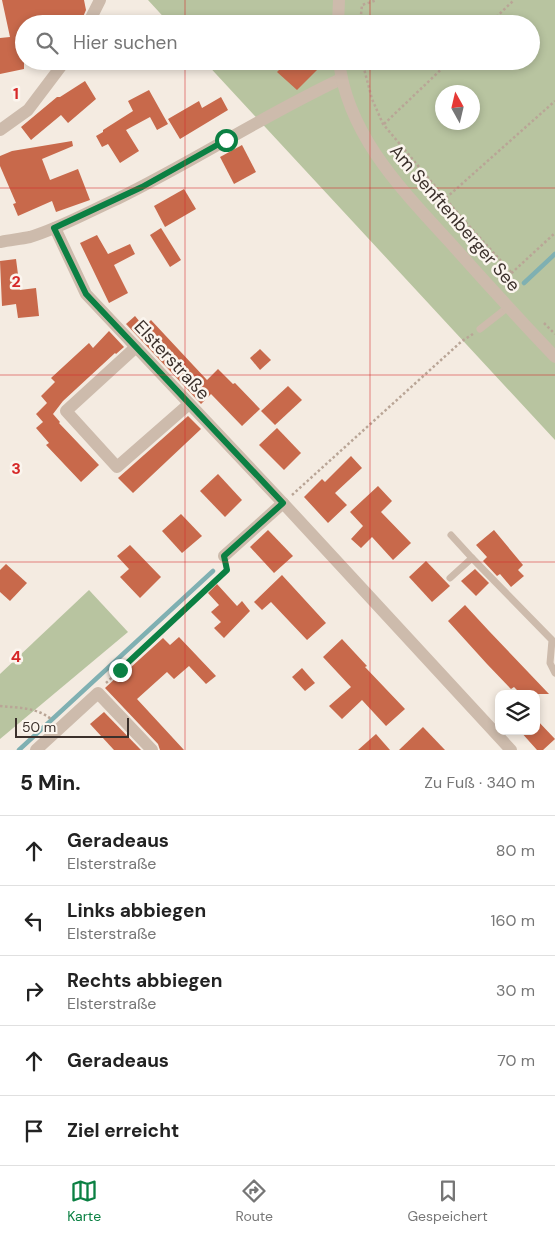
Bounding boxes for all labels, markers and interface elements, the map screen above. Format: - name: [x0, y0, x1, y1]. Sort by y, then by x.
- search box: [15, 15, 540, 70]
- icon: search: [33, 29, 61, 57]
- text: Hier suchen: [73, 30, 177, 55]
- text: 1: [13, 83, 19, 104]
- north arrow: [435, 85, 480, 130]
- route start: [215, 129, 238, 152]
- street label: Am Senftenberger See: [384, 139, 526, 297]
- text: 2: [11, 271, 21, 292]
- street label: Elsterstraße: [129, 315, 215, 405]
- text: 3: [11, 458, 21, 479]
- text: 4: [11, 646, 21, 667]
- route end: [109, 659, 132, 682]
- map controls: [495, 690, 540, 735]
- button: layers: [495, 690, 540, 735]
- scale bar: [15, 715, 129, 738]
- text: 50 m: [22, 718, 56, 736]
- text: 5 Min.: [20, 769, 81, 797]
- text: Zu Fuß · 340 m: [424, 772, 535, 793]
- text: Geradeaus: [67, 828, 169, 853]
- icon: ahead: [20, 837, 48, 865]
- text: 80 m: [496, 840, 535, 861]
- text: Elsterstraße: [67, 853, 156, 874]
- text: Links abbiegen: [67, 898, 206, 923]
- icon: left: [20, 907, 48, 935]
- text: 160 m: [491, 910, 535, 931]
- text: Elsterstraße: [67, 923, 156, 944]
- text: Rechts abbiegen: [67, 968, 222, 993]
- icon: right: [20, 977, 48, 1005]
- text: 30 m: [496, 980, 535, 1001]
- text: Elsterstraße: [67, 993, 156, 1014]
- icon: ahead: [20, 1047, 48, 1075]
- text: Geradeaus: [67, 1048, 169, 1073]
- text: 70 m: [497, 1050, 535, 1071]
- icon: arrive: [20, 1117, 48, 1145]
- text: Ziel erreicht: [67, 1118, 179, 1143]
- tab: Karte: [67, 1177, 101, 1225]
- tab: Route: [236, 1177, 273, 1225]
- tab: Gespeichert: [407, 1177, 488, 1225]

